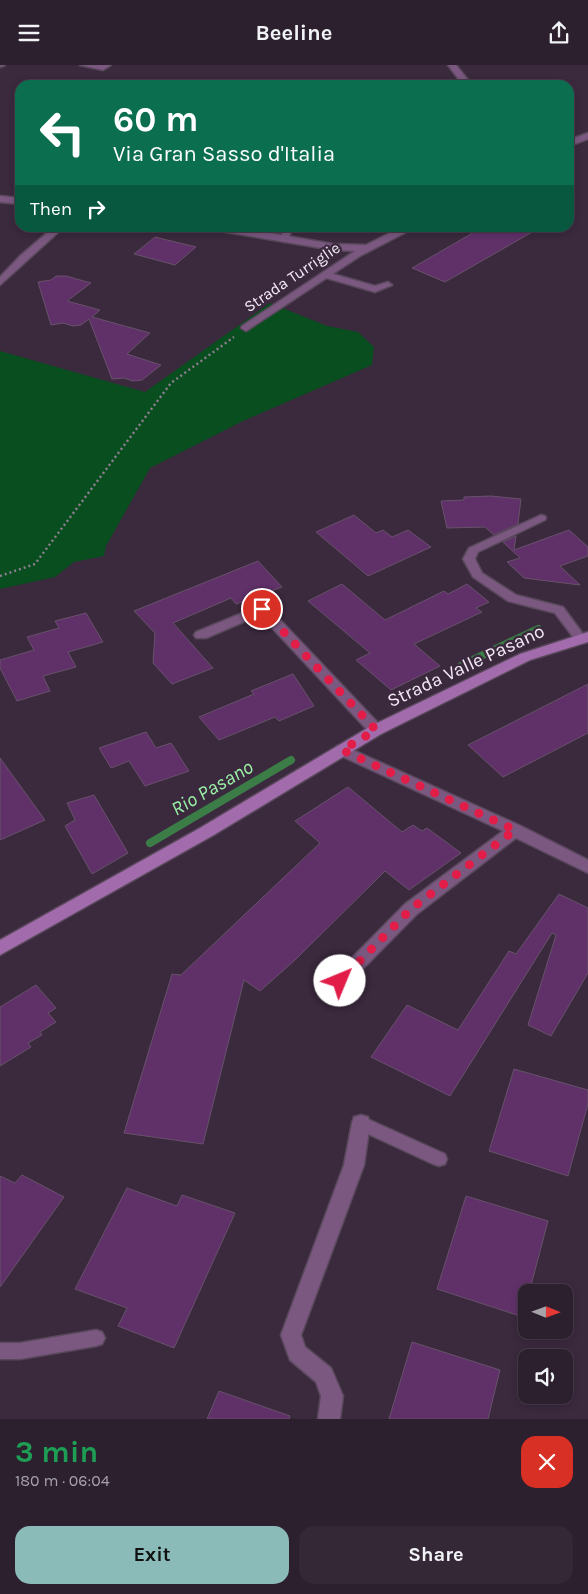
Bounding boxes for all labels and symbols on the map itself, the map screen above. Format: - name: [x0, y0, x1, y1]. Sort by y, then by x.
- street label: Strada Turriglie: [240, 238, 344, 316]
- pin: [241, 588, 283, 630]
- street label: Strada Valle Pasano: [384, 620, 548, 712]
- water label: Rio Pasano: [167, 755, 257, 821]
- position arrow: [313, 954, 365, 1006]
- north arrow: [518, 1284, 572, 1339]

